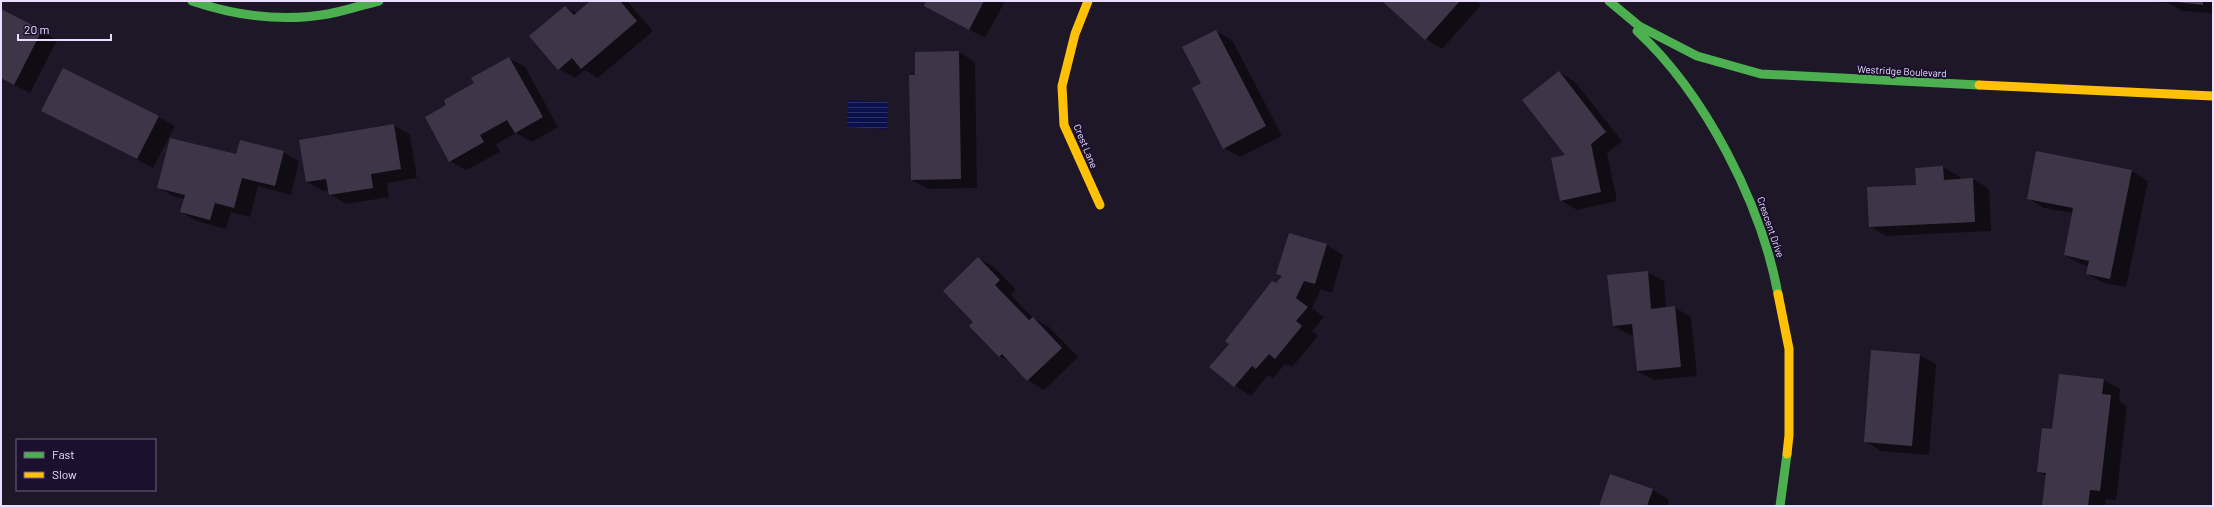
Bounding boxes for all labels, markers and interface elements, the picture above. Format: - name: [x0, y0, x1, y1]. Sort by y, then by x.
- scale bar: [18, 16, 111, 42]
- text: 20 m: [24, 22, 50, 36]
- street label: Westridge Boulevard: [1857, 63, 1947, 79]
- street label: Crest Lane: [1071, 122, 1101, 170]
- street label: Crescent Drive: [1755, 195, 1787, 259]
- legend: [16, 439, 156, 491]
- text: Fast: [52, 447, 75, 461]
- text: Slow: [52, 467, 77, 481]

